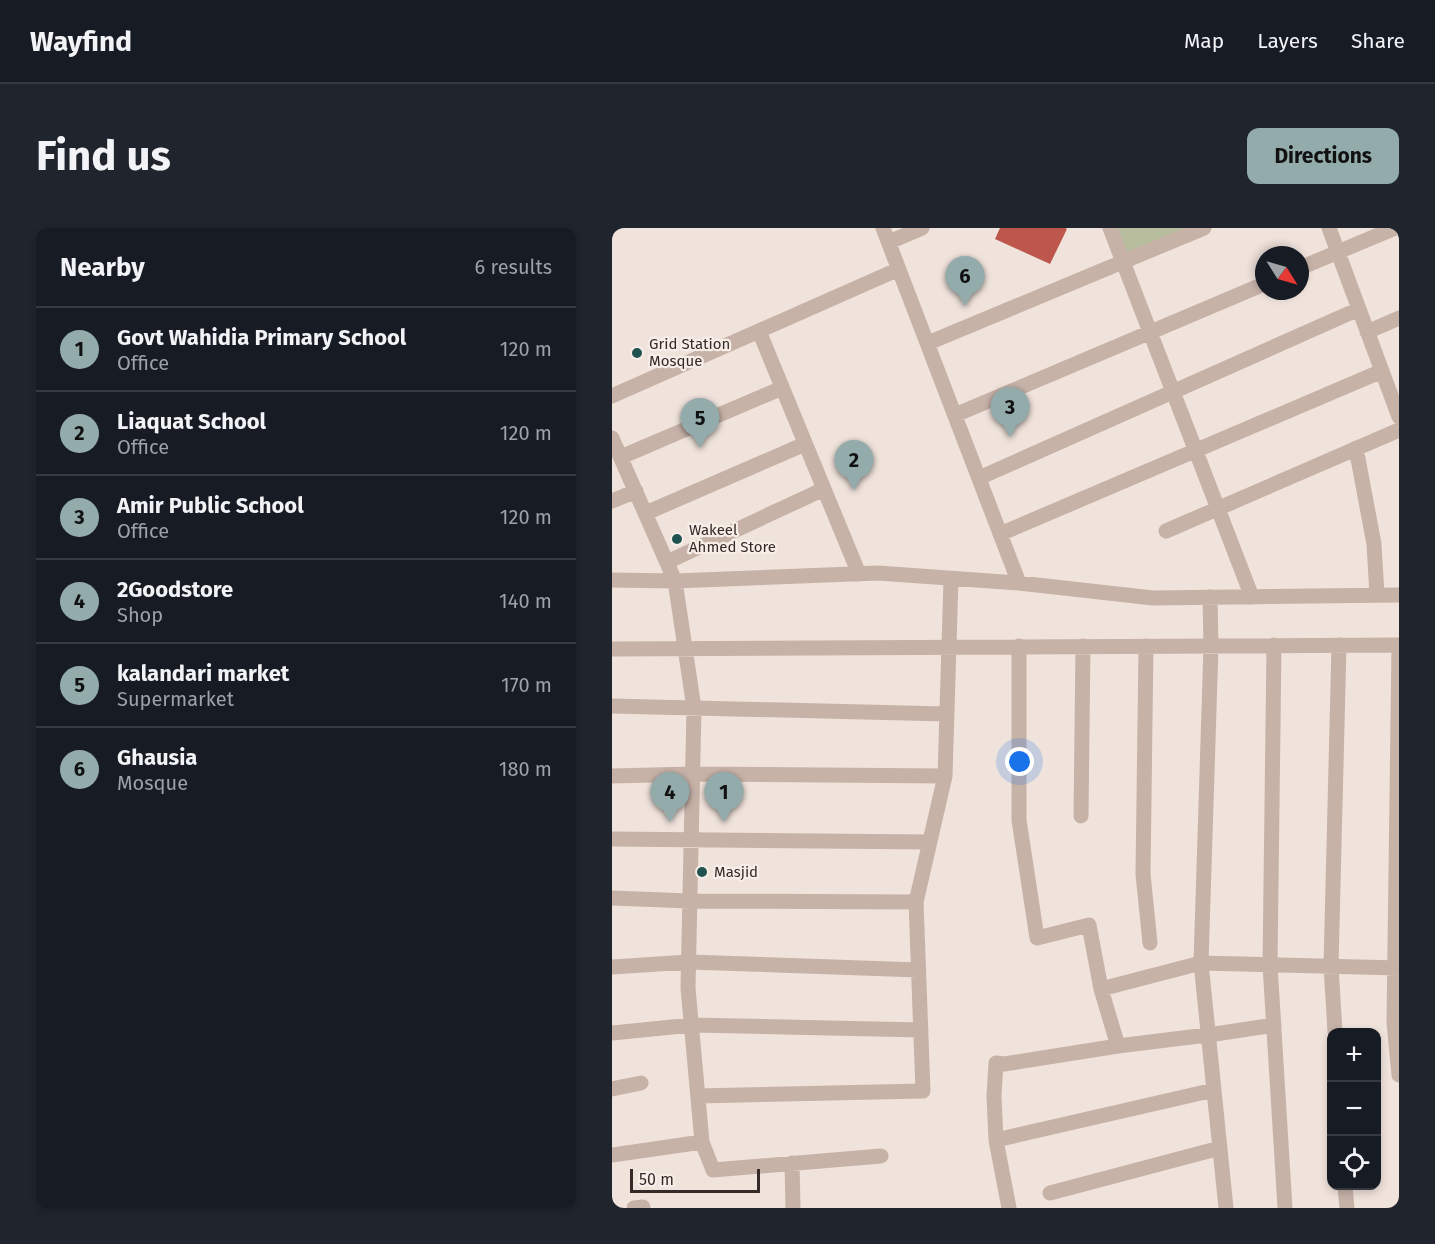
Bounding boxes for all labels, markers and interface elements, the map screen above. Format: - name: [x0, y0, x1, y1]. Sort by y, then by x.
- text: Wayfind: [30, 25, 132, 58]
- text: Map: [1184, 28, 1224, 54]
- text: Layers: [1257, 28, 1318, 54]
- text: Share: [1351, 28, 1405, 54]
- button: Directions: [1247, 128, 1399, 184]
- text: Find us: [36, 131, 171, 181]
- north arrow: [1255, 246, 1309, 300]
- text: Nearby: [60, 252, 145, 283]
- text: 6 results: [475, 255, 552, 279]
- pin: 6: [946, 256, 984, 306]
- text: Govt Wahidia Primary School: [117, 324, 406, 351]
- place label: Grid Station Mosque: [649, 335, 730, 370]
- text: 1: [75, 337, 84, 361]
- text: 120 m: [500, 337, 552, 361]
- marker: Grid Station Mosque: [630, 346, 644, 360]
- text: Office: [117, 351, 169, 375]
- pin: 3: [990, 388, 1030, 437]
- pin: 5: [680, 398, 719, 448]
- text: Liaquat School: [117, 408, 266, 435]
- text: 2: [74, 421, 85, 445]
- text: 120 m: [500, 421, 552, 445]
- text: Office: [117, 435, 169, 459]
- pin: 2: [834, 440, 874, 490]
- text: Amir Public School: [117, 492, 304, 519]
- text: 3: [74, 505, 85, 529]
- text: 120 m: [500, 505, 552, 529]
- text: Office: [117, 519, 169, 543]
- place label: Wakeel Ahmed Store: [689, 521, 776, 556]
- marker: Wakeel Ahmed Store: [670, 532, 684, 546]
- text: 2Goodstore: [117, 576, 233, 603]
- text: 4: [74, 589, 85, 613]
- text: 140 m: [499, 589, 552, 613]
- text: Shop: [117, 603, 163, 627]
- text: kalandari market: [117, 660, 289, 687]
- text: 5: [74, 673, 85, 697]
- text: 170 m: [501, 673, 552, 697]
- text: Supermarket: [117, 687, 234, 711]
- text: Ghausia: [117, 744, 197, 771]
- your location: [1005, 747, 1034, 776]
- text: 6: [74, 757, 85, 781]
- text: 180 m: [499, 757, 552, 781]
- text: Mosque: [117, 771, 188, 795]
- pin: 4: [650, 772, 690, 822]
- pin: 1: [704, 772, 744, 822]
- place label: Masjid: [714, 863, 758, 881]
- marker: Masjid: [695, 865, 709, 879]
- map controls: [1327, 1028, 1381, 1190]
- button: +: [1327, 1028, 1381, 1082]
- button: −: [1327, 1082, 1381, 1136]
- button: locate: [1327, 1136, 1381, 1190]
- scale bar: [630, 1166, 760, 1194]
- text: 50 m: [639, 1170, 674, 1189]

